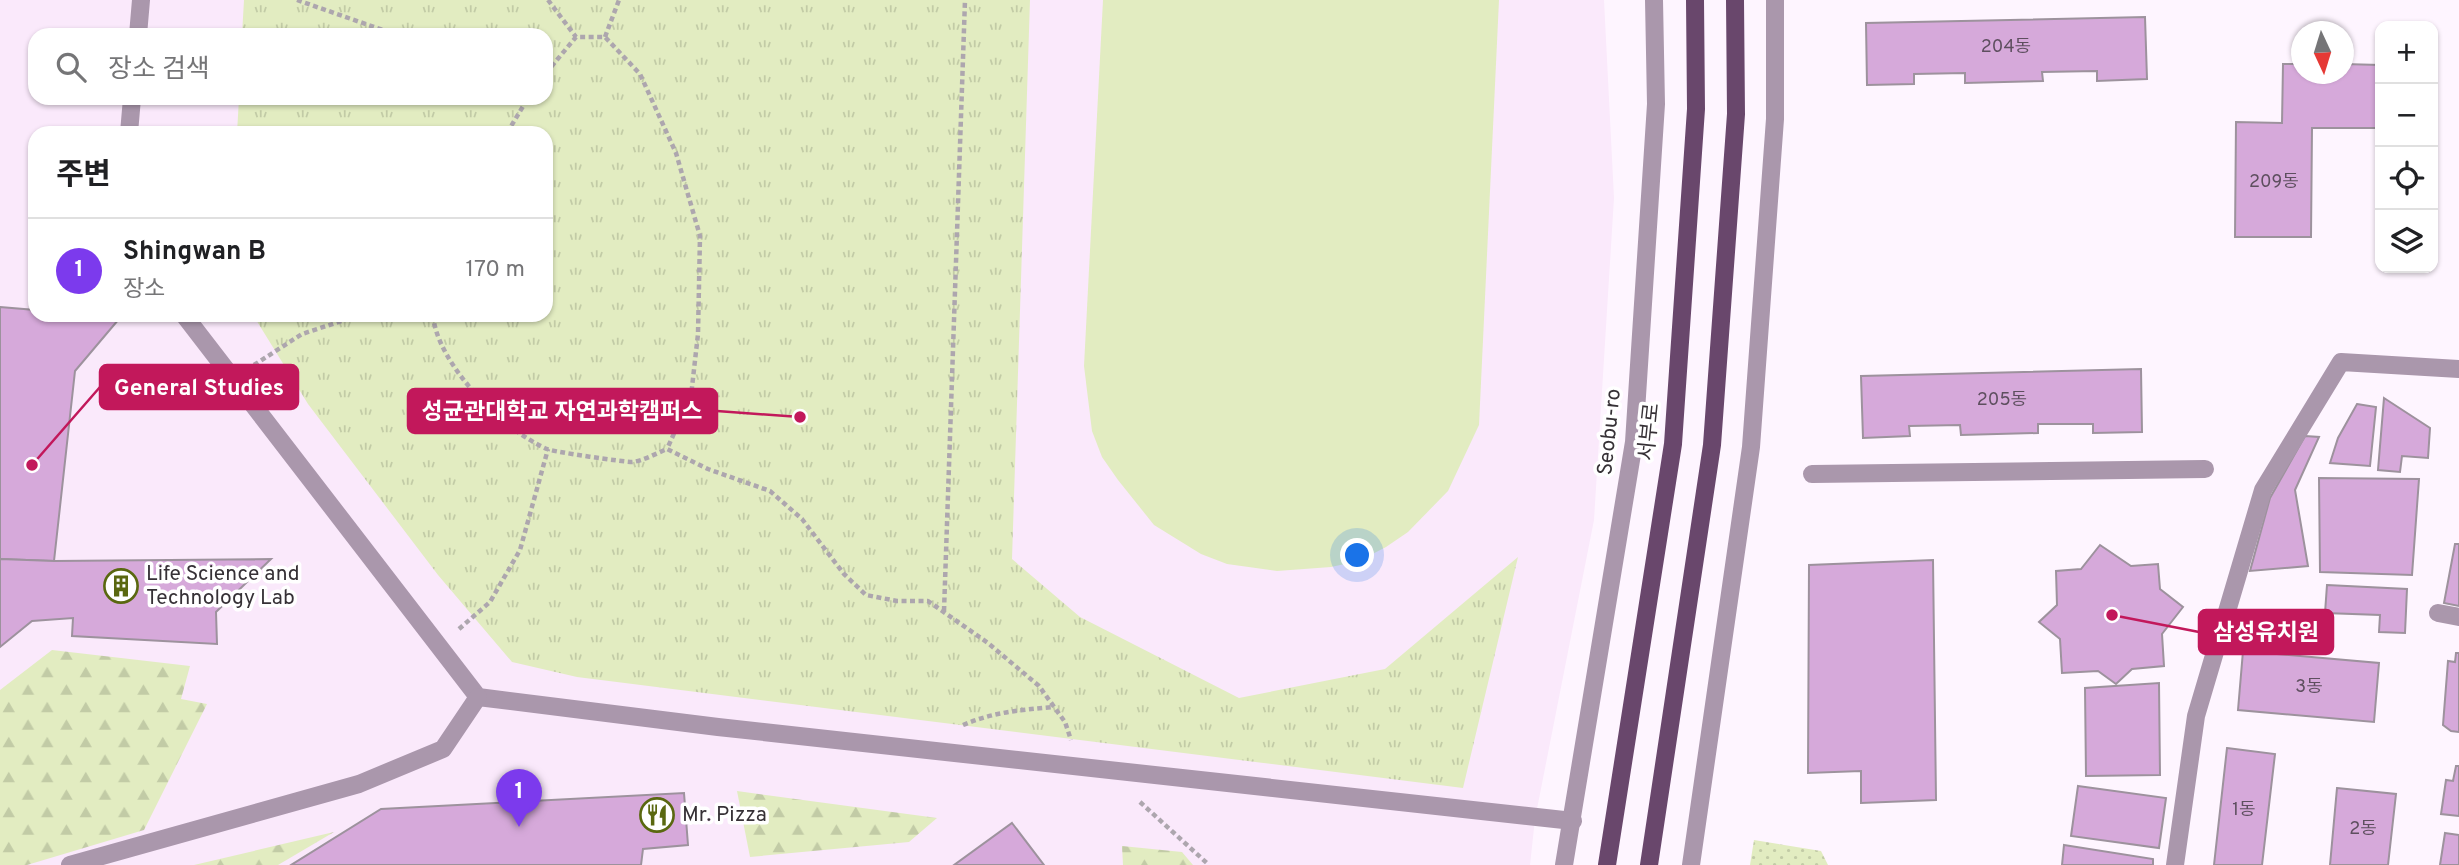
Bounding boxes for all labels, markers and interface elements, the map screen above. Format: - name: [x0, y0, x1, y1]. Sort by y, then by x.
- north arrow: [2291, 21, 2354, 84]
- map controls: [2375, 21, 2438, 273]
- button: +: [2375, 21, 2438, 84]
- search box: [28, 28, 553, 105]
- house number: 204동: [1981, 36, 2031, 59]
- icon: search: [52, 48, 90, 86]
- text: 장소 검색: [108, 54, 210, 87]
- button: −: [2375, 84, 2438, 147]
- button: locate: [2375, 147, 2438, 210]
- text: 주변: [56, 158, 111, 195]
- house number: 209동: [2249, 171, 2299, 194]
- button: layers: [2375, 210, 2438, 273]
- text: Shingwan B: [123, 236, 266, 269]
- text: 1: [74, 256, 84, 285]
- text: 170 m: [466, 256, 525, 285]
- text: 장소: [123, 276, 165, 305]
- callout: General Studies: [100, 365, 298, 409]
- text: General Studies: [114, 375, 284, 404]
- street label: Seobu-ro: [1592, 387, 1628, 477]
- callout: 성균관대학교 자연과학캠퍼스: [408, 389, 717, 433]
- house number: 205동: [1977, 389, 2027, 412]
- text: 성균관대학교 자연과학캠퍼스: [422, 399, 702, 428]
- street label: 서부로: [1634, 402, 1666, 462]
- your location: [1340, 538, 1374, 572]
- place label: Life Science and Technology Lab: [146, 561, 300, 612]
- building icon: Life Science and Technology Lab: [102, 567, 140, 605]
- callout: 삼성유치원: [2199, 610, 2333, 654]
- text: 삼성유치원: [2213, 620, 2319, 649]
- house number: 3동: [2295, 676, 2323, 699]
- pin: 1: [496, 769, 542, 827]
- restaurant icon: Mr. Pizza: [638, 796, 676, 834]
- house number: 1동: [2232, 799, 2256, 822]
- place label: Mr. Pizza: [682, 802, 767, 829]
- house number: 2동: [2349, 818, 2377, 841]

